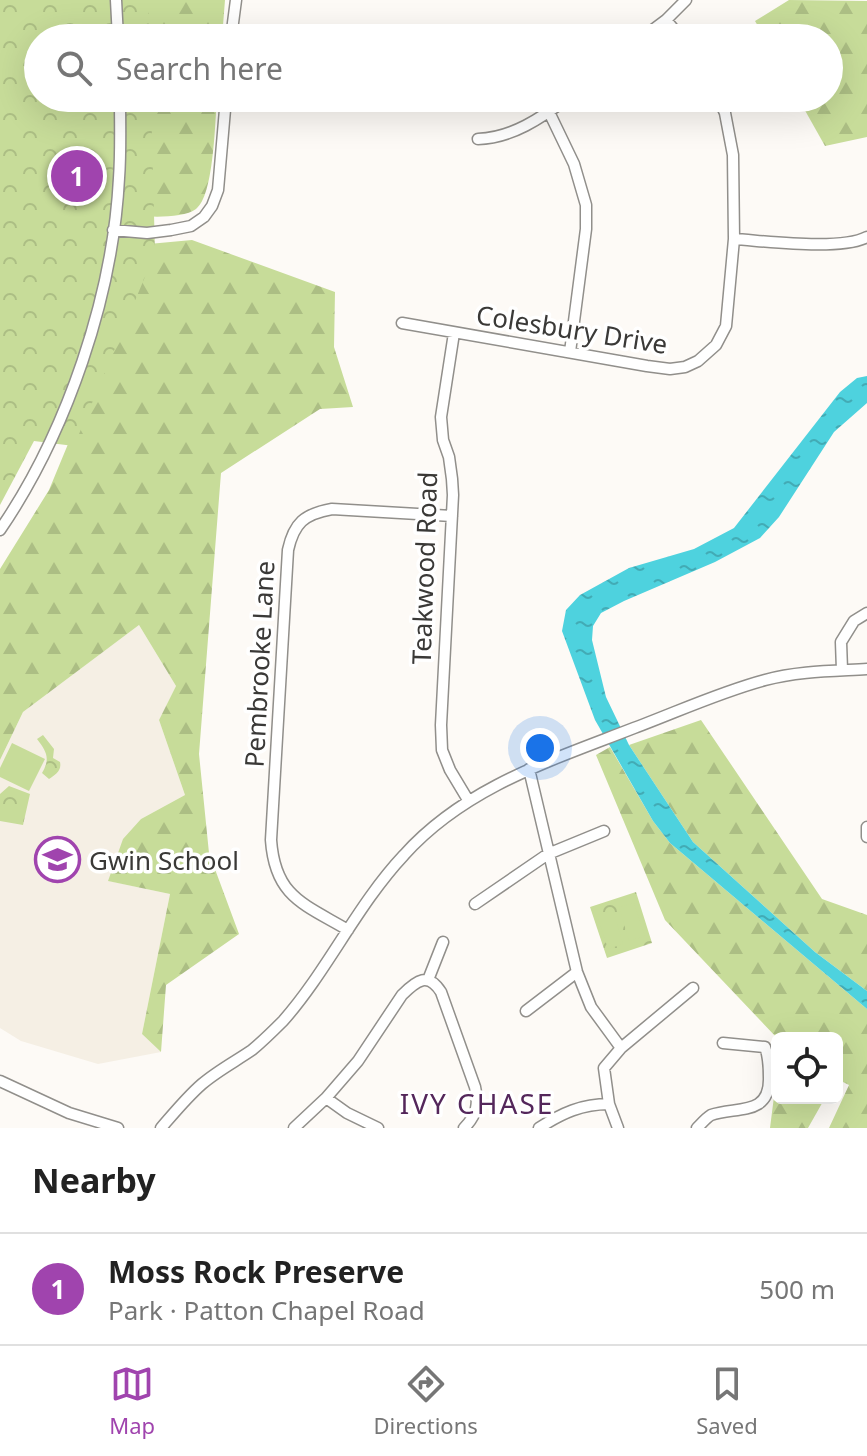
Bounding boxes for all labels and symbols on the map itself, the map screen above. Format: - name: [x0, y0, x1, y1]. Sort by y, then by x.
- pin: 1: [51, 146, 103, 206]
- street label: Colesbury Drive: [474, 296, 670, 362]
- street label: Teakwood Road: [403, 471, 445, 665]
- street label: Pembrooke Lane: [236, 560, 282, 768]
- your location: [520, 728, 560, 768]
- school or university icon: Gwin School: [34, 836, 82, 884]
- place label: Gwin School: [89, 842, 239, 878]
- district label: IVY CHASE: [400, 1084, 554, 1122]

